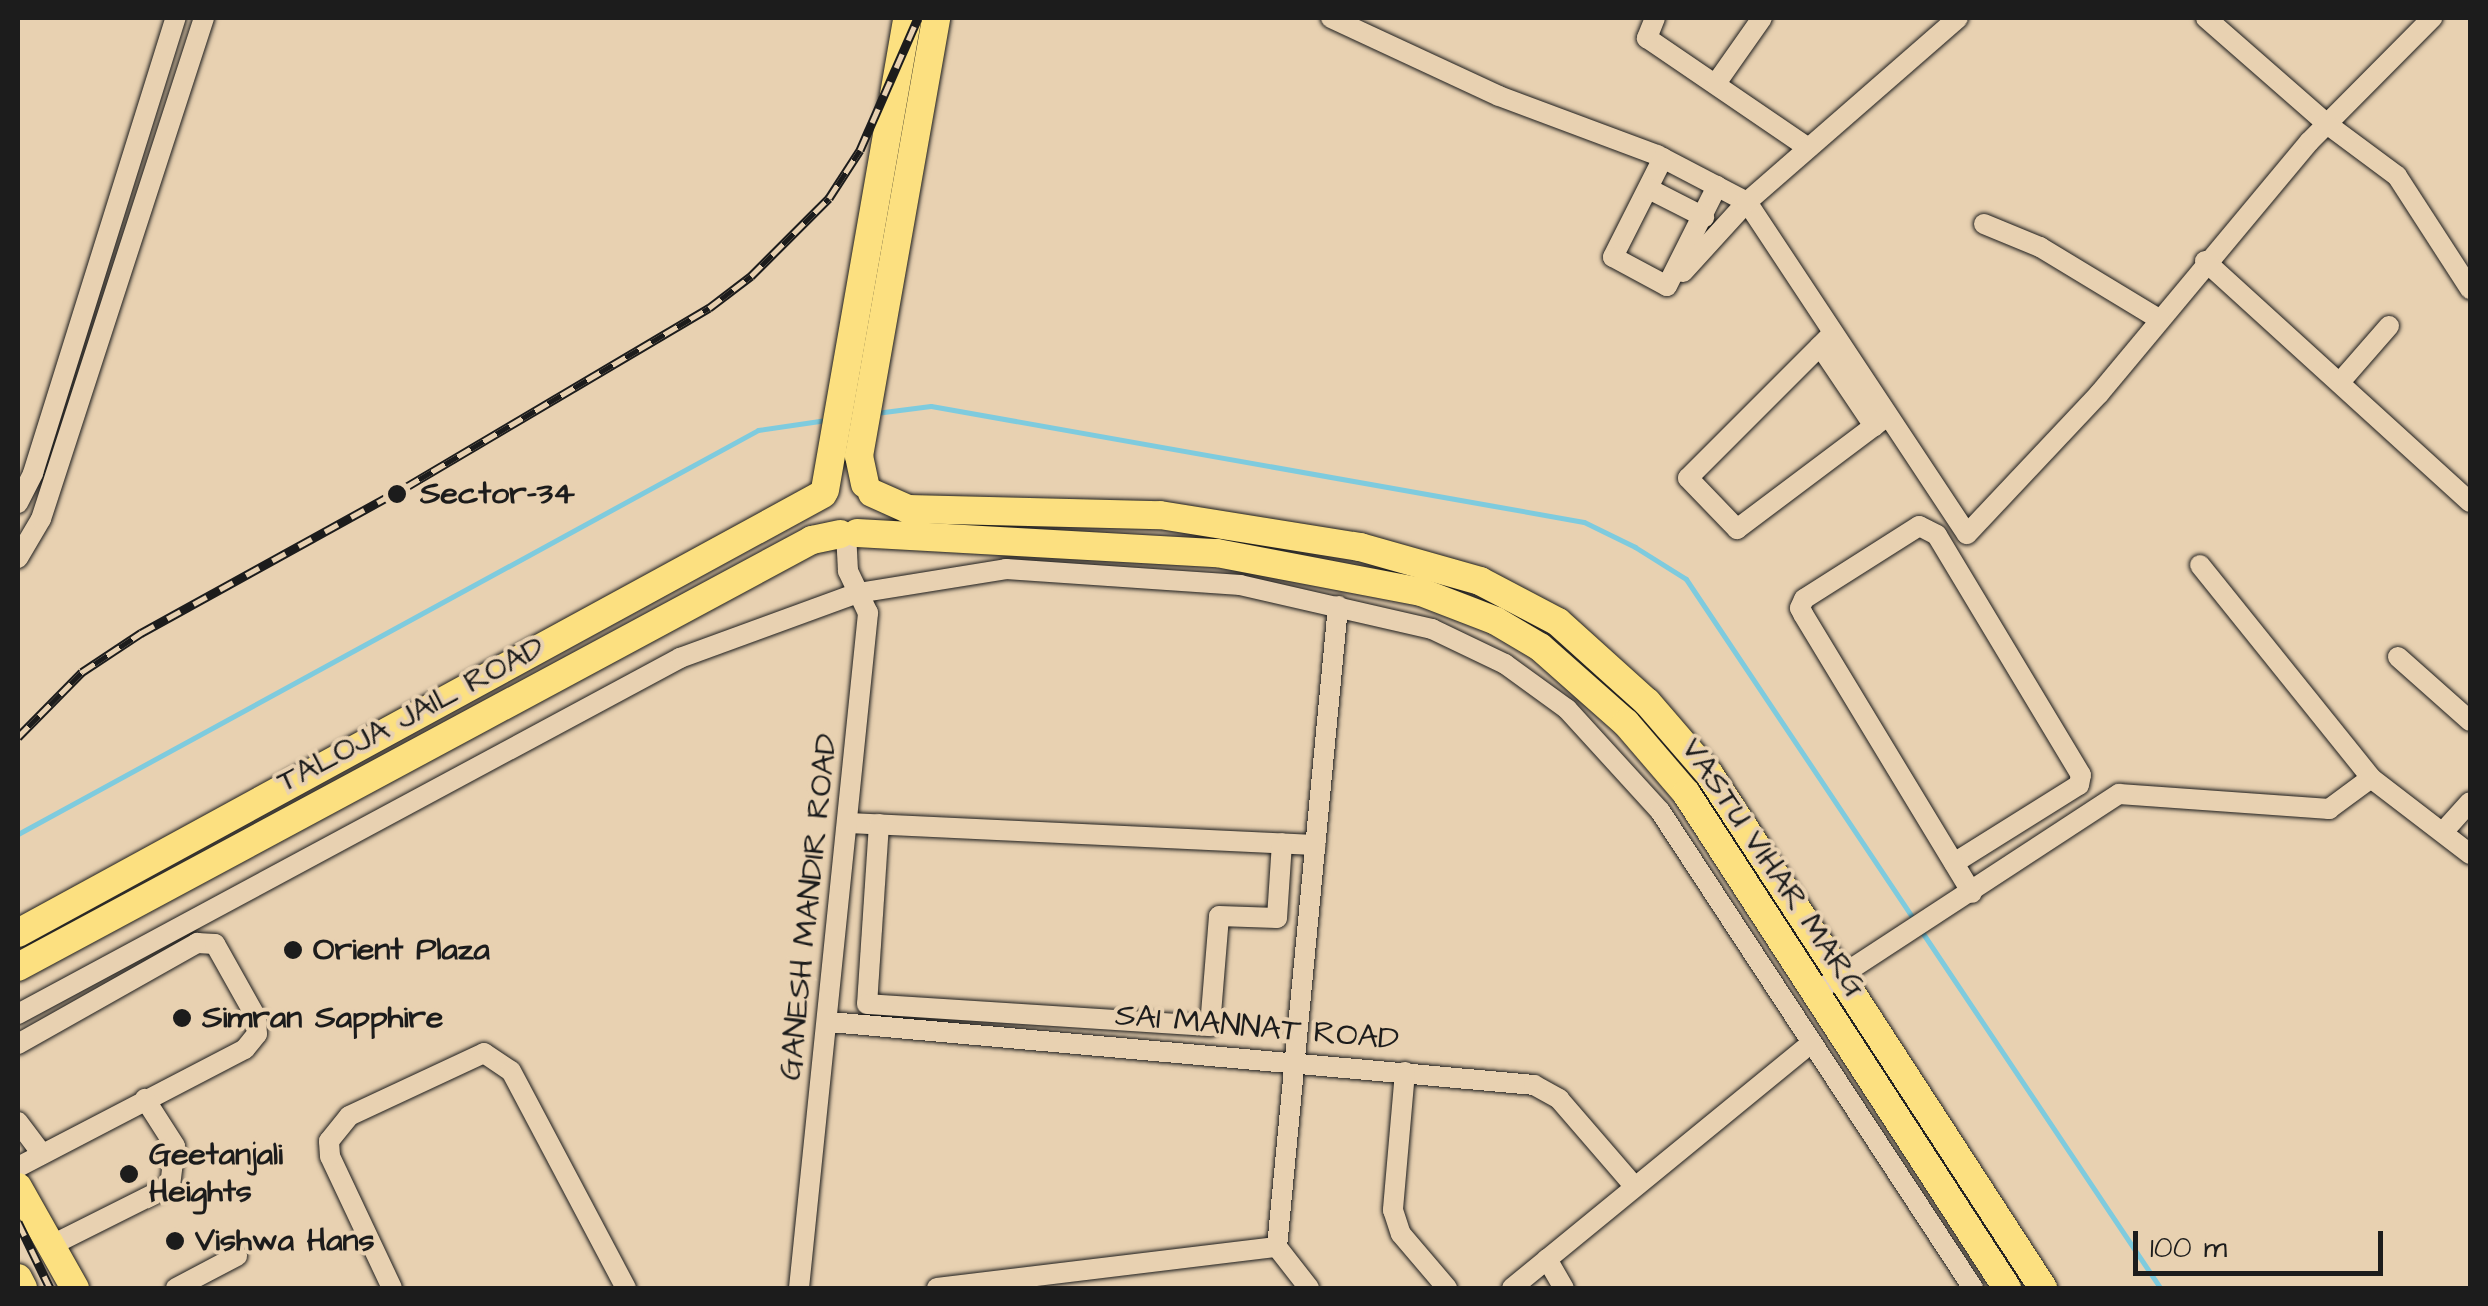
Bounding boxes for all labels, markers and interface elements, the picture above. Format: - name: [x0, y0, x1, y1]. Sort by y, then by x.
- place label: Sector-34: [420, 475, 575, 513]
- marker: Sector-34: [384, 481, 410, 507]
- street label: TALOJA JAIL ROAD: [271, 628, 551, 802]
- street label: VASTU VIHAR MARG: [1672, 731, 1874, 1005]
- street label: GANESH MANDIR ROAD: [772, 732, 846, 1082]
- place label: Orient Plaza: [313, 931, 490, 969]
- marker: Orient Plaza: [282, 939, 304, 961]
- street label: SAI MANNAT ROAD: [1114, 996, 1400, 1060]
- place label: Simran Sapphire: [202, 999, 443, 1037]
- marker: Simran Sapphire: [171, 1007, 193, 1029]
- place label: Geetanjali Heights: [149, 1137, 283, 1212]
- marker: Geetanjali Heights: [118, 1163, 140, 1185]
- scale bar: [2138, 1211, 2388, 1273]
- place label: Vishwa Hans: [195, 1222, 374, 1260]
- text: 100 m: [2150, 1227, 2227, 1269]
- marker: Vishwa Hans: [164, 1230, 186, 1252]

